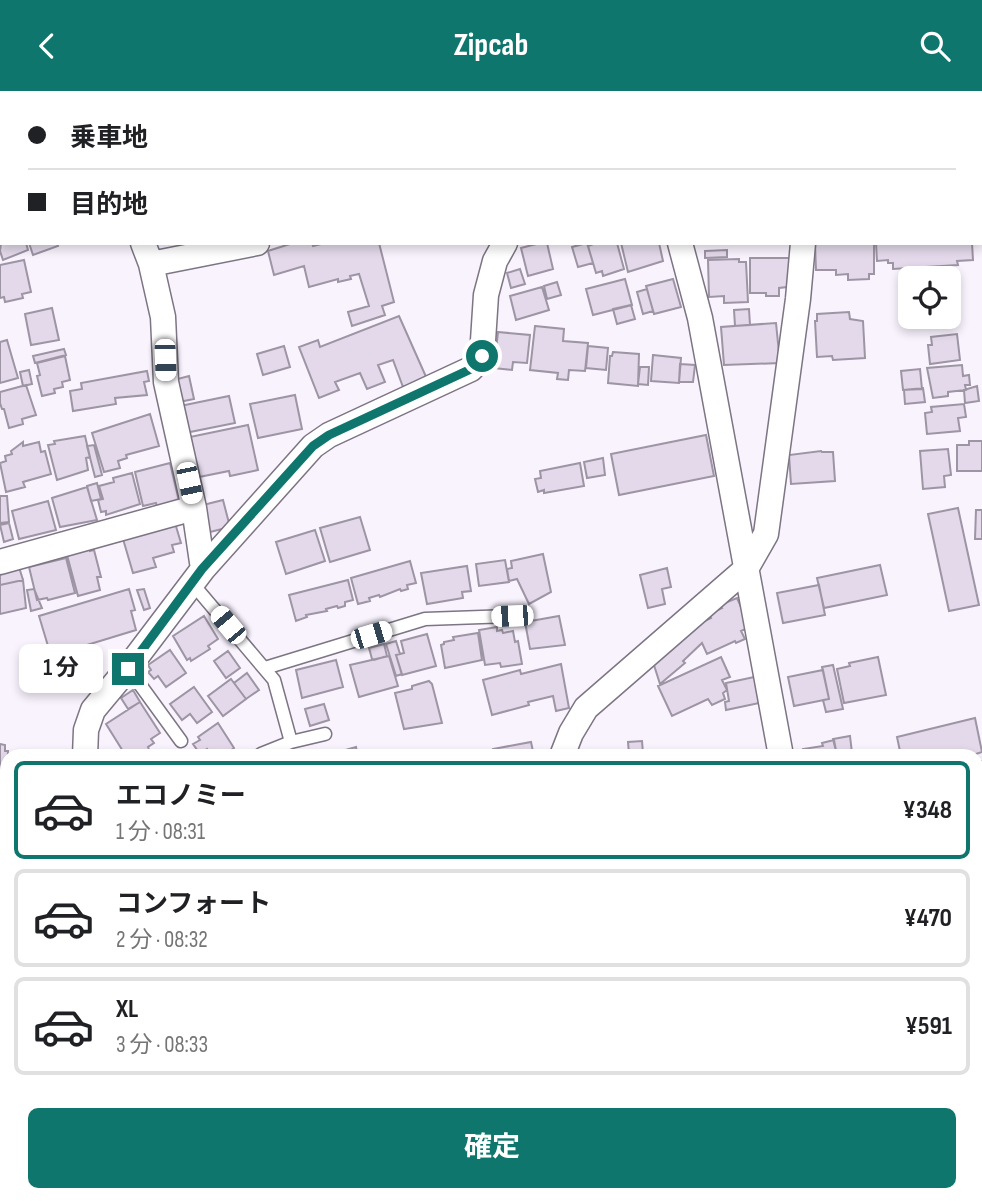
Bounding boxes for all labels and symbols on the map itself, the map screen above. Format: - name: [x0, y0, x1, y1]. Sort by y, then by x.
- car: [154, 339, 177, 381]
- route start: [466, 340, 498, 372]
- car: [175, 460, 204, 506]
- car: [207, 602, 250, 648]
- car: [491, 605, 534, 627]
- car: [348, 619, 395, 651]
- callout: 1 分: [19, 645, 104, 693]
- route end: [112, 653, 144, 685]

